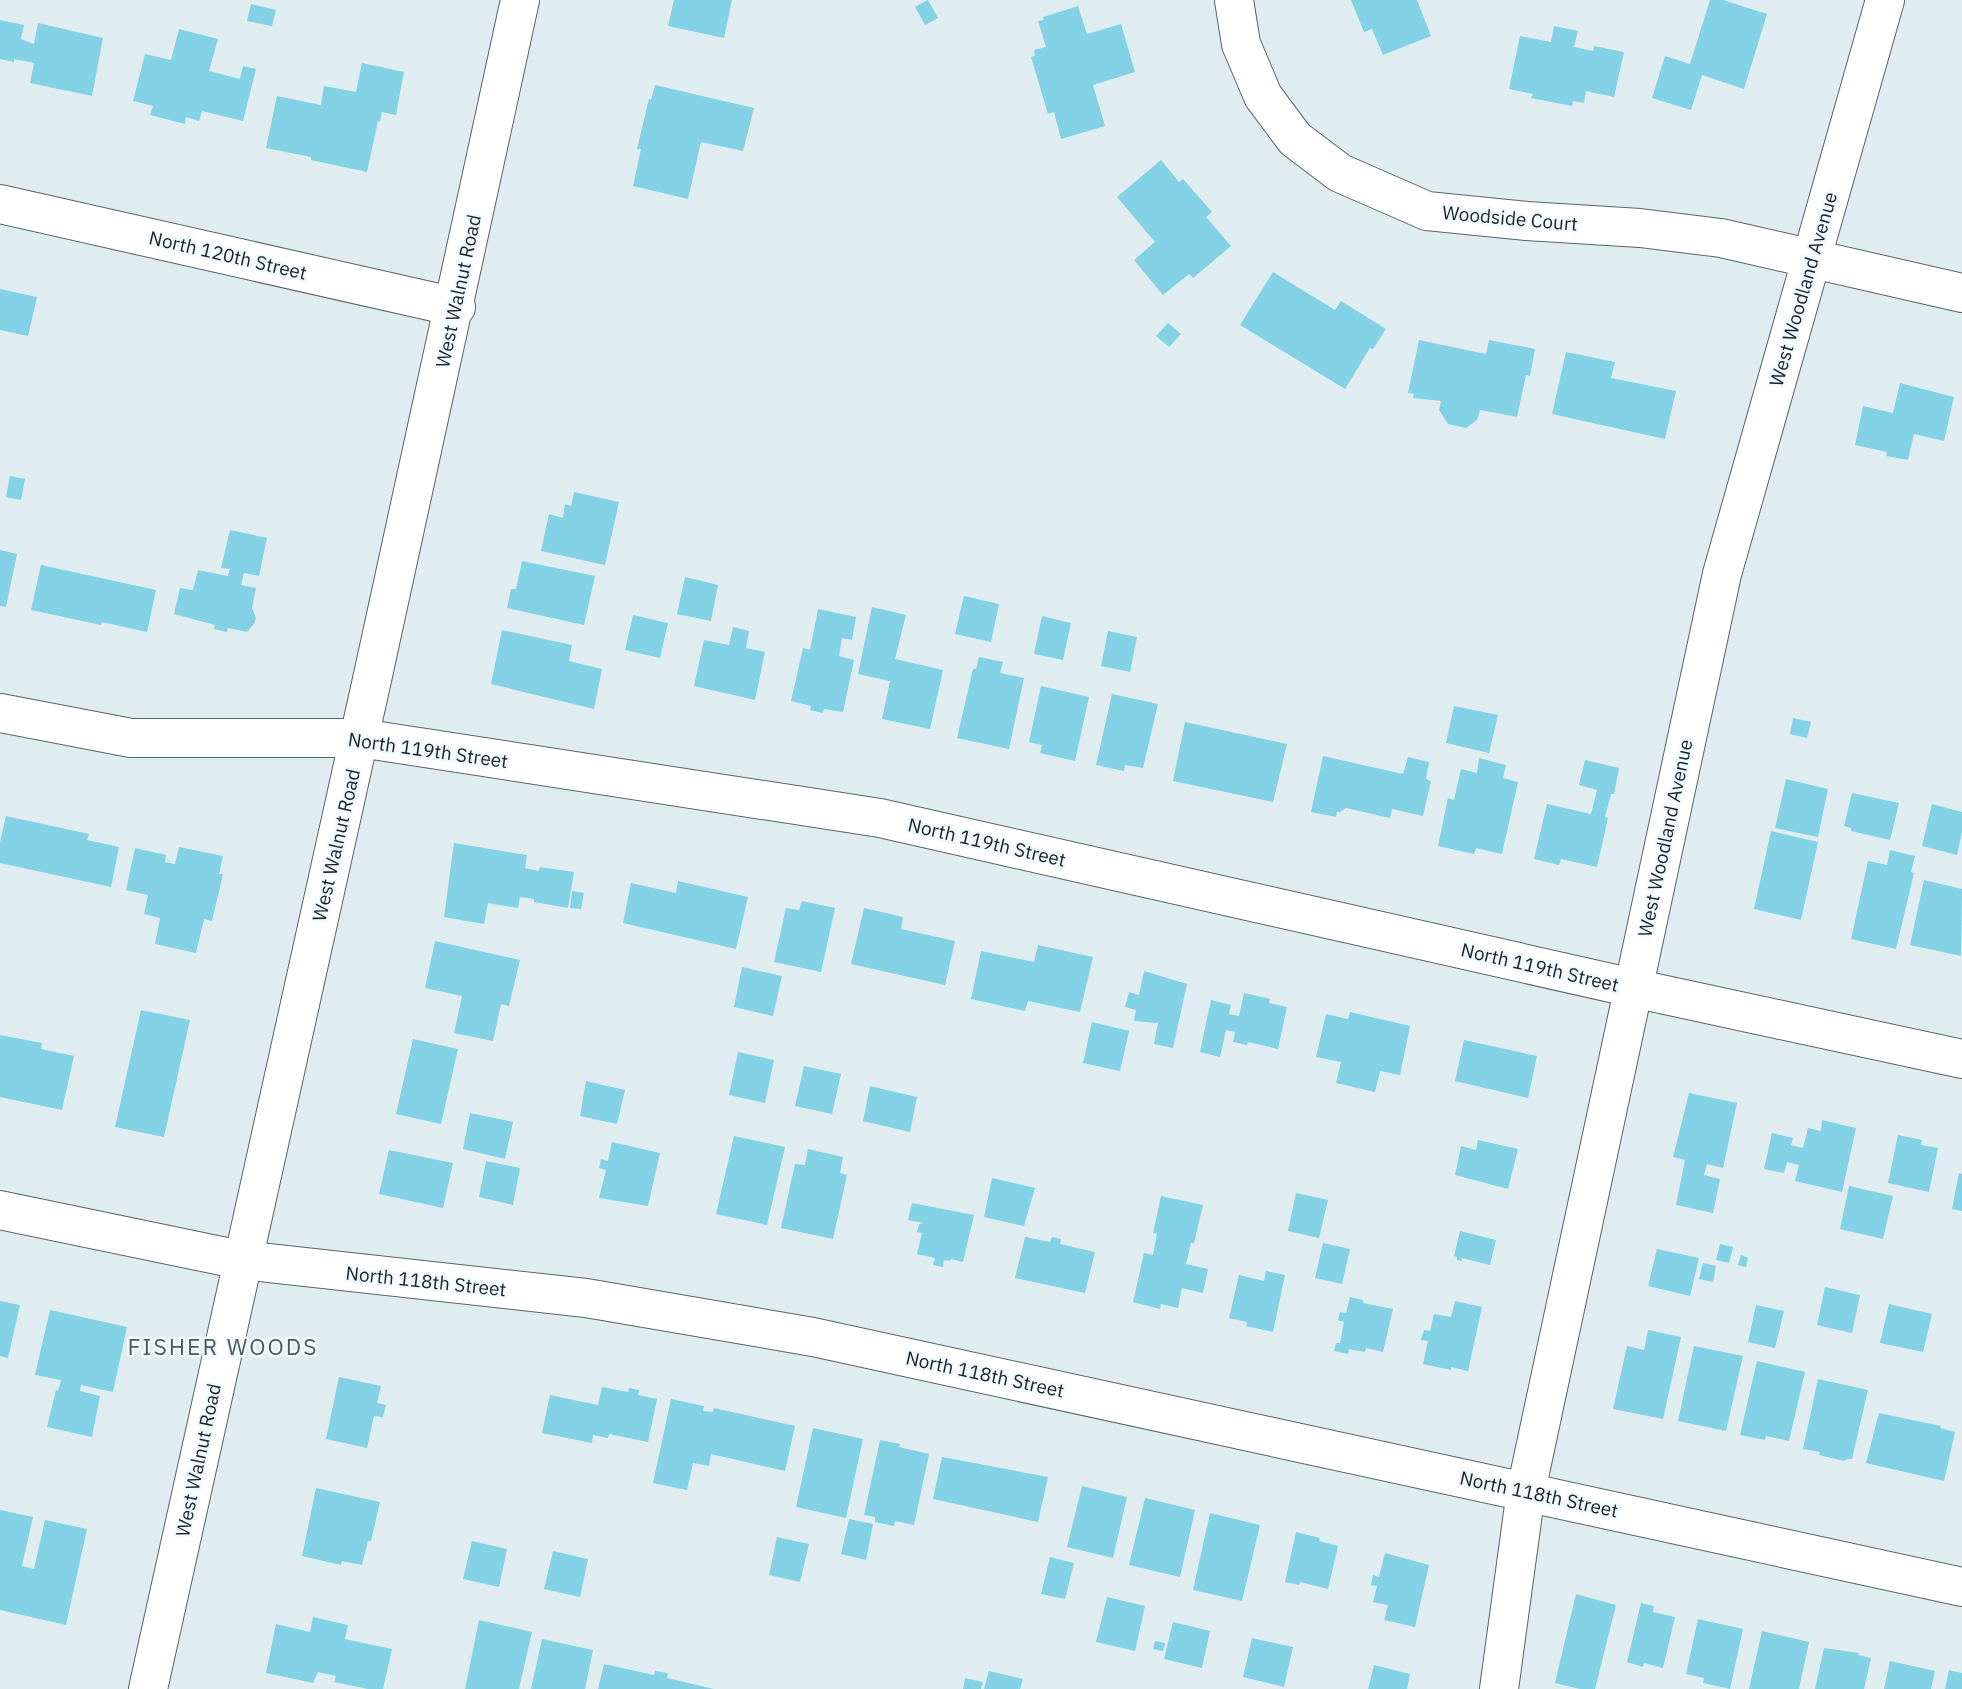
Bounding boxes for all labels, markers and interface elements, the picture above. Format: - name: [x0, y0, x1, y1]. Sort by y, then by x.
- street label: West Woodland Avenue: [1764, 189, 1842, 389]
- street label: Woodside Court: [1441, 200, 1579, 236]
- street label: West Walnut Road: [430, 212, 486, 370]
- street label: North 120th Street: [147, 225, 309, 285]
- street label: North 119th Street: [346, 727, 510, 773]
- street label: West Woodland Avenue: [1632, 737, 1698, 939]
- street label: West Walnut Road: [307, 766, 365, 924]
- street label: North 119th Street: [906, 812, 1068, 872]
- street label: North 119th Street: [1459, 937, 1621, 997]
- street label: North 118th Street: [345, 1261, 507, 1301]
- district label: FISHER WOODS: [127, 1331, 319, 1361]
- street label: North 118th Street: [904, 1345, 1066, 1403]
- street label: West Walnut Road: [170, 1381, 226, 1539]
- street label: North 118th Street: [1458, 1465, 1620, 1523]

